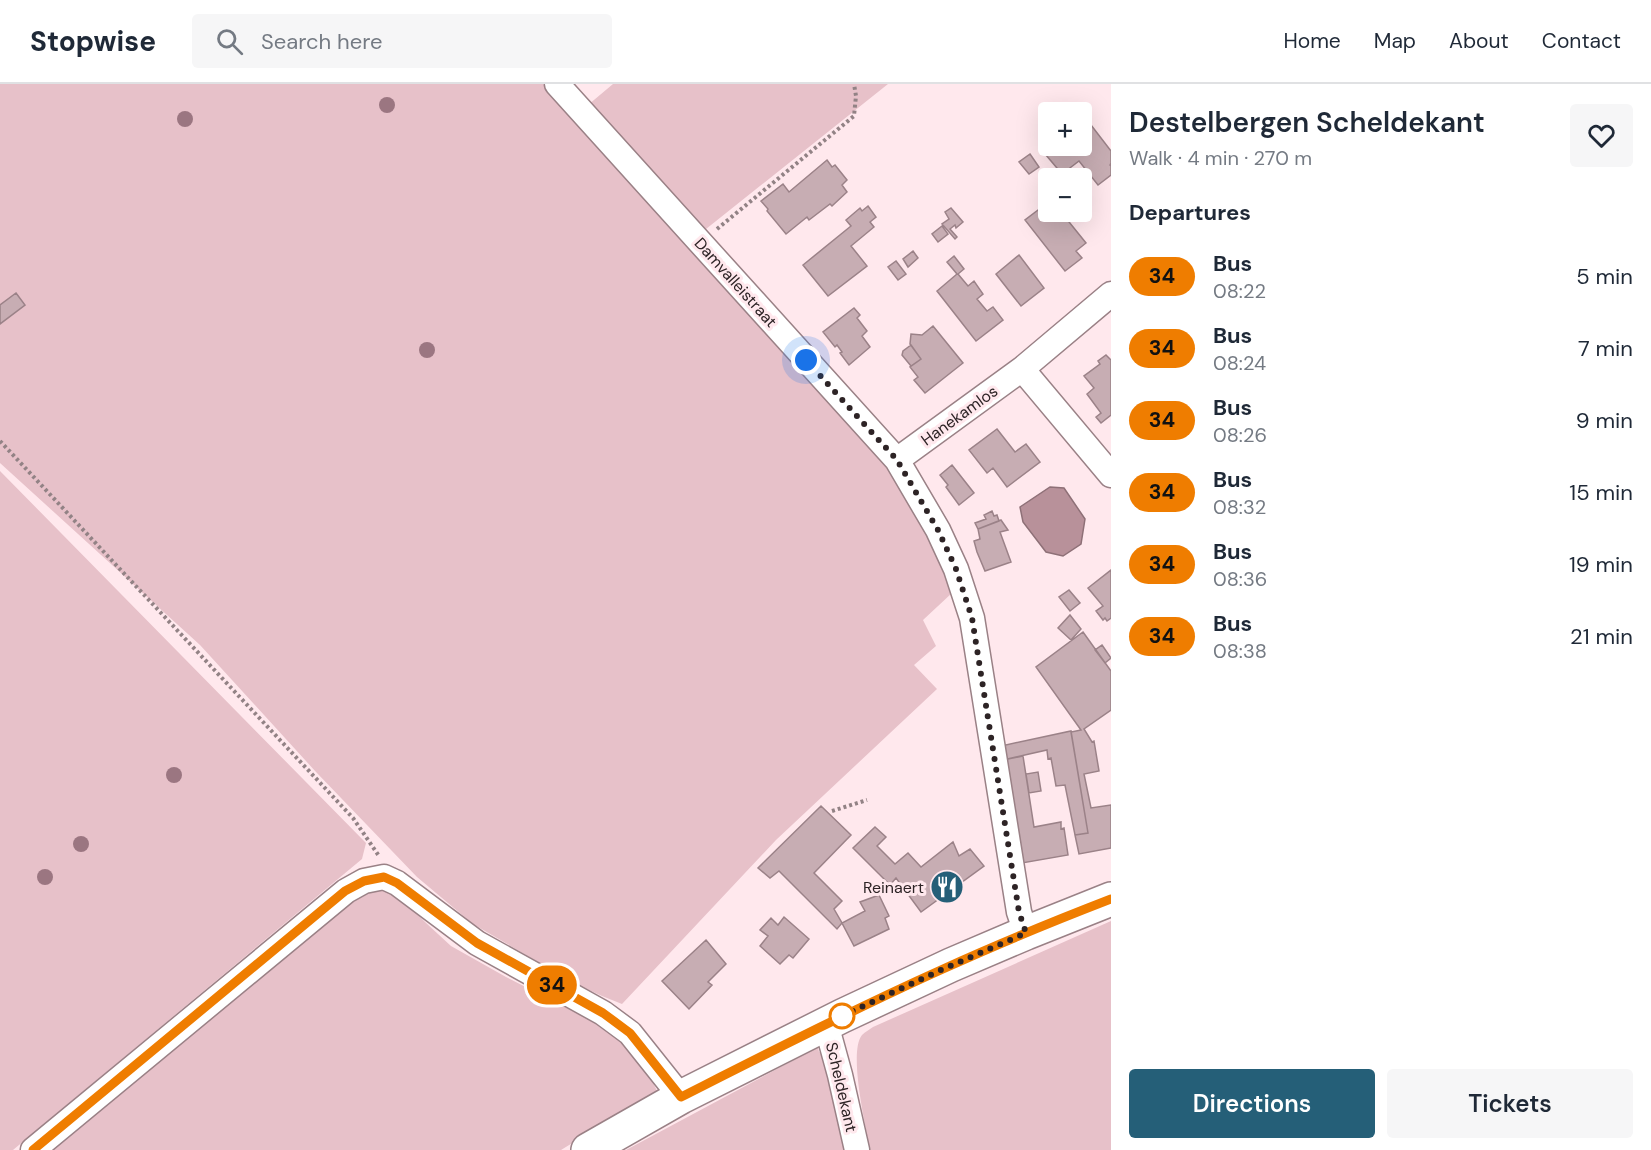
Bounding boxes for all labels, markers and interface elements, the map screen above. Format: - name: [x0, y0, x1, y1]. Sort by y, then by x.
- search box: [192, 14, 612, 68]
- text: Stopwise: [30, 23, 156, 60]
- icon: search: [213, 25, 246, 58]
- text: Search here: [261, 27, 382, 56]
- text: Home: [1283, 27, 1341, 55]
- text: Map: [1374, 27, 1416, 55]
- text: About: [1449, 27, 1509, 55]
- text: Contact: [1542, 27, 1621, 55]
- map controls: [1038, 102, 1092, 222]
- button: +: [1038, 102, 1092, 156]
- text: Destelbergen Scheldekant: [1129, 104, 1485, 141]
- button: heart: [1570, 104, 1633, 167]
- text: Walk · 4 min · 270 m: [1129, 145, 1312, 171]
- button: −: [1038, 168, 1092, 222]
- text: Departures: [1129, 198, 1251, 227]
- street label: Damvalleistraat: [690, 233, 782, 332]
- text: Bus: [1213, 249, 1252, 278]
- text: 34: [1149, 262, 1175, 290]
- text: 5 min: [1576, 262, 1633, 291]
- text: 08:22: [1213, 278, 1266, 304]
- text: Bus: [1213, 321, 1252, 350]
- text: 34: [1149, 334, 1175, 362]
- text: 7 min: [1578, 334, 1633, 363]
- your location: [791, 345, 821, 375]
- text: 08:24: [1213, 350, 1266, 376]
- street label: Hanekamlos: [917, 380, 1002, 450]
- text: Bus: [1213, 393, 1252, 422]
- text: 34: [1149, 406, 1175, 434]
- text: 9 min: [1576, 406, 1633, 435]
- text: 08:26: [1213, 422, 1267, 448]
- text: Bus: [1213, 465, 1252, 494]
- text: 34: [1149, 478, 1175, 506]
- text: 15 min: [1569, 478, 1633, 507]
- text: 08:32: [1213, 494, 1266, 520]
- text: Bus: [1213, 537, 1252, 566]
- text: 34: [1149, 550, 1175, 578]
- text: 19 min: [1569, 550, 1633, 579]
- text: 08:36: [1213, 566, 1267, 592]
- text: Bus: [1213, 609, 1252, 638]
- text: 34: [1149, 622, 1175, 650]
- text: 21 min: [1570, 622, 1633, 651]
- text: 08:38: [1213, 638, 1267, 664]
- restaurant icon: Reinaert: [929, 869, 965, 905]
- place label: Reinaert: [863, 877, 924, 898]
- line badge: 34: [525, 966, 579, 1004]
- text: 34: [539, 971, 565, 999]
- unlabelled marker: [829, 1003, 855, 1029]
- street label: Scheldekant: [821, 1040, 862, 1134]
- button: Directions: [1129, 1069, 1375, 1138]
- button: Tickets: [1387, 1069, 1633, 1138]

